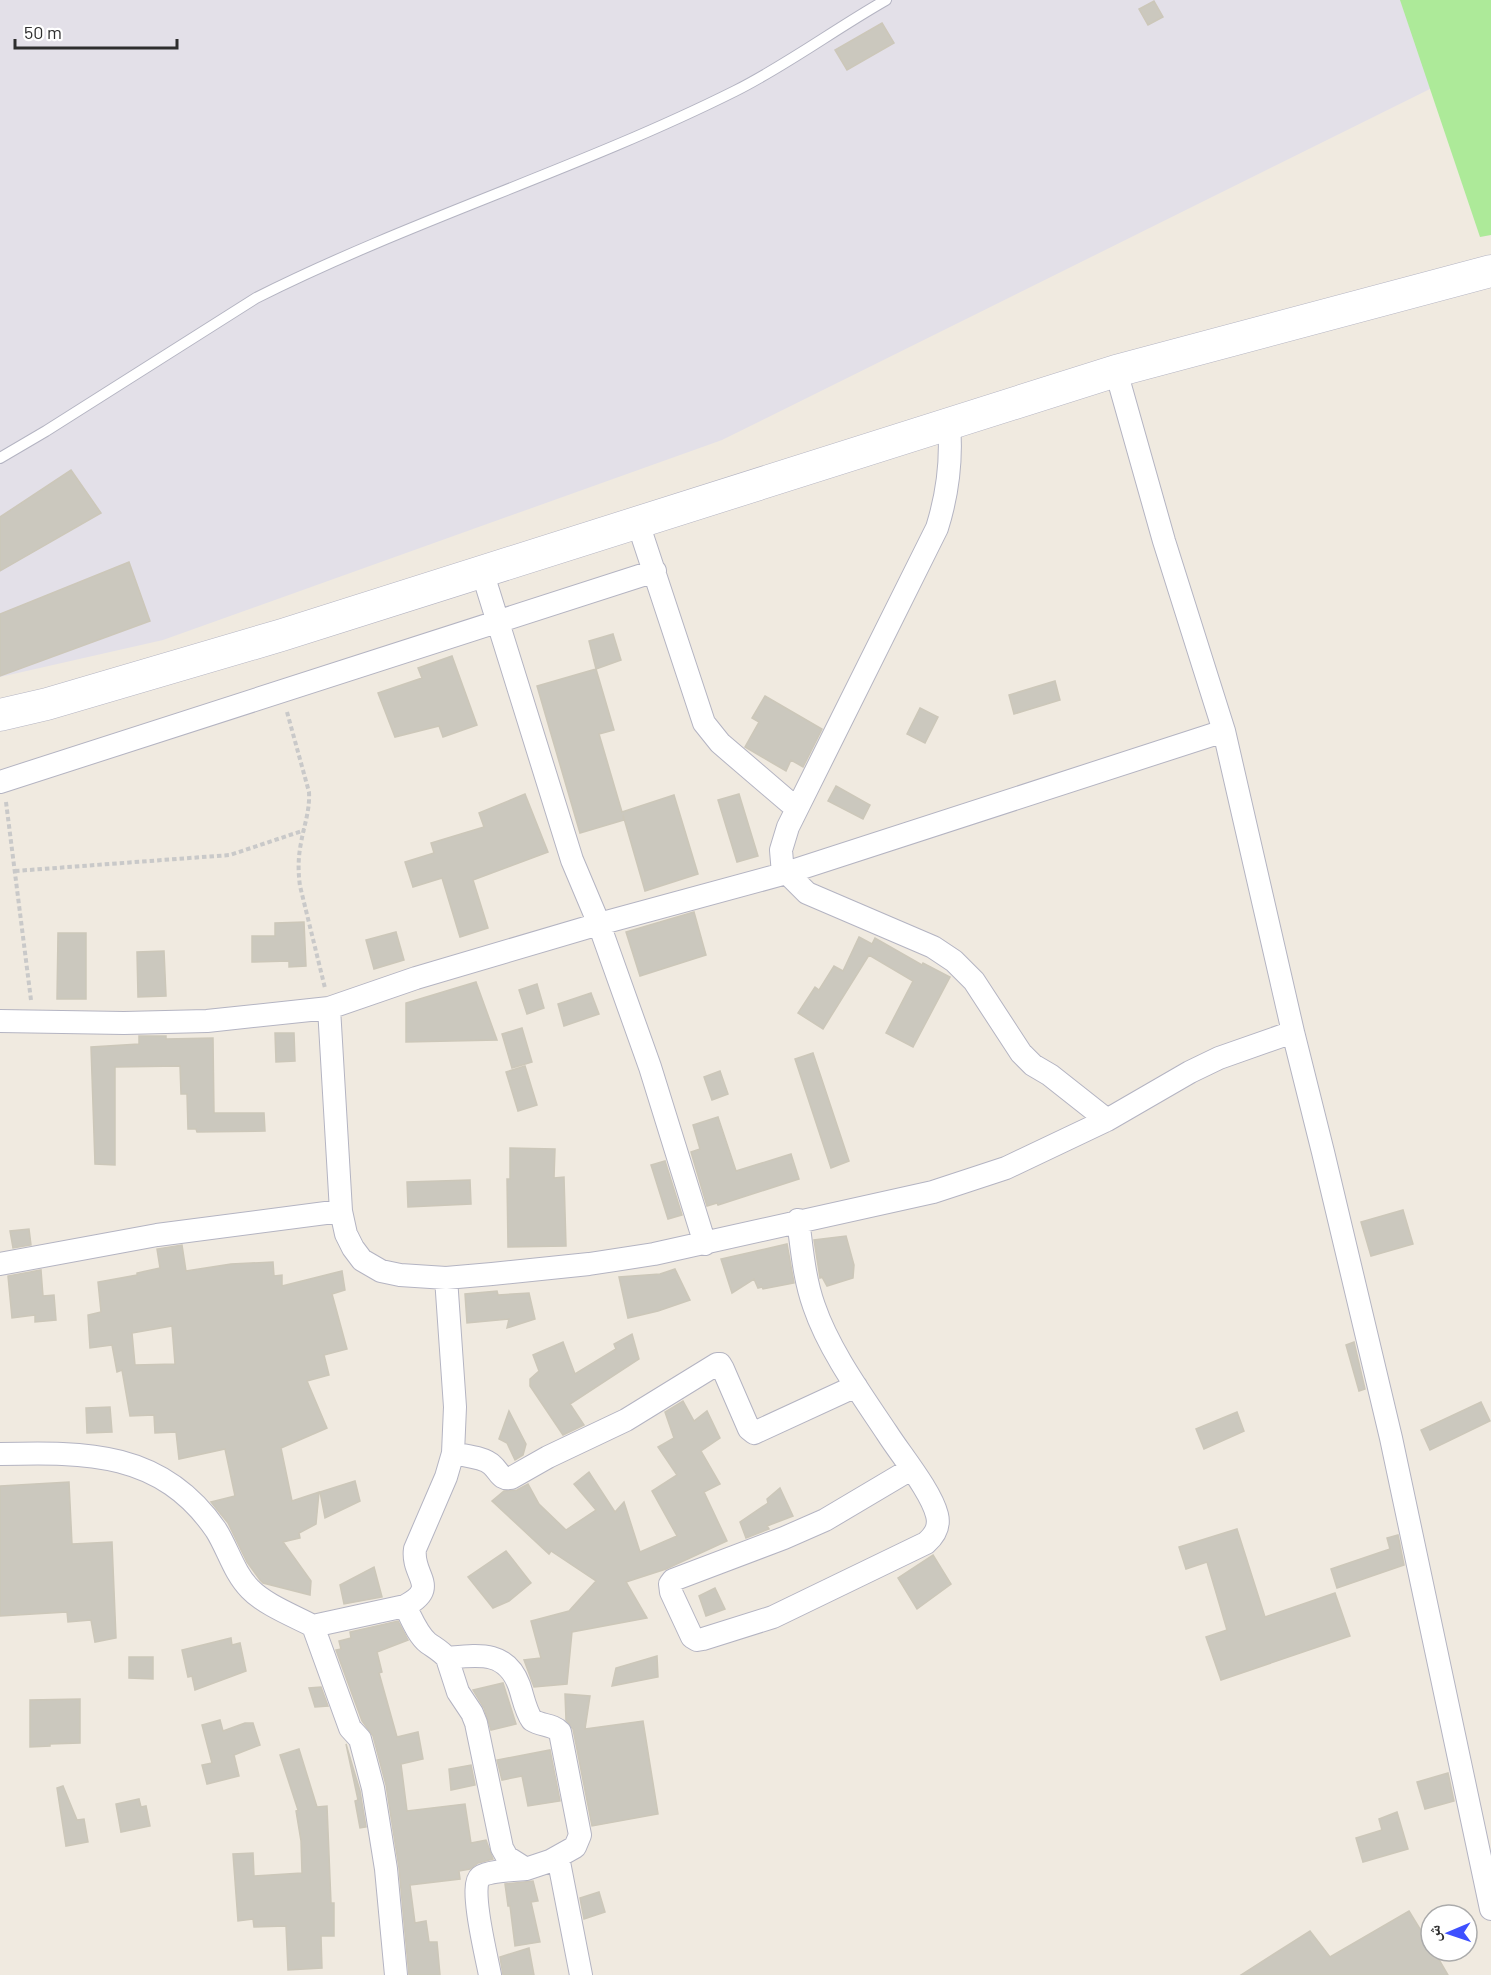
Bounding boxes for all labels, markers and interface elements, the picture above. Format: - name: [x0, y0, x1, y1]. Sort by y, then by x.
- scale bar: [15, 12, 177, 50]
- text: 50 m: [24, 21, 62, 43]
- north arrow: [1419, 1903, 1479, 1963]
- text: ش: [1424, 1925, 1444, 1942]

